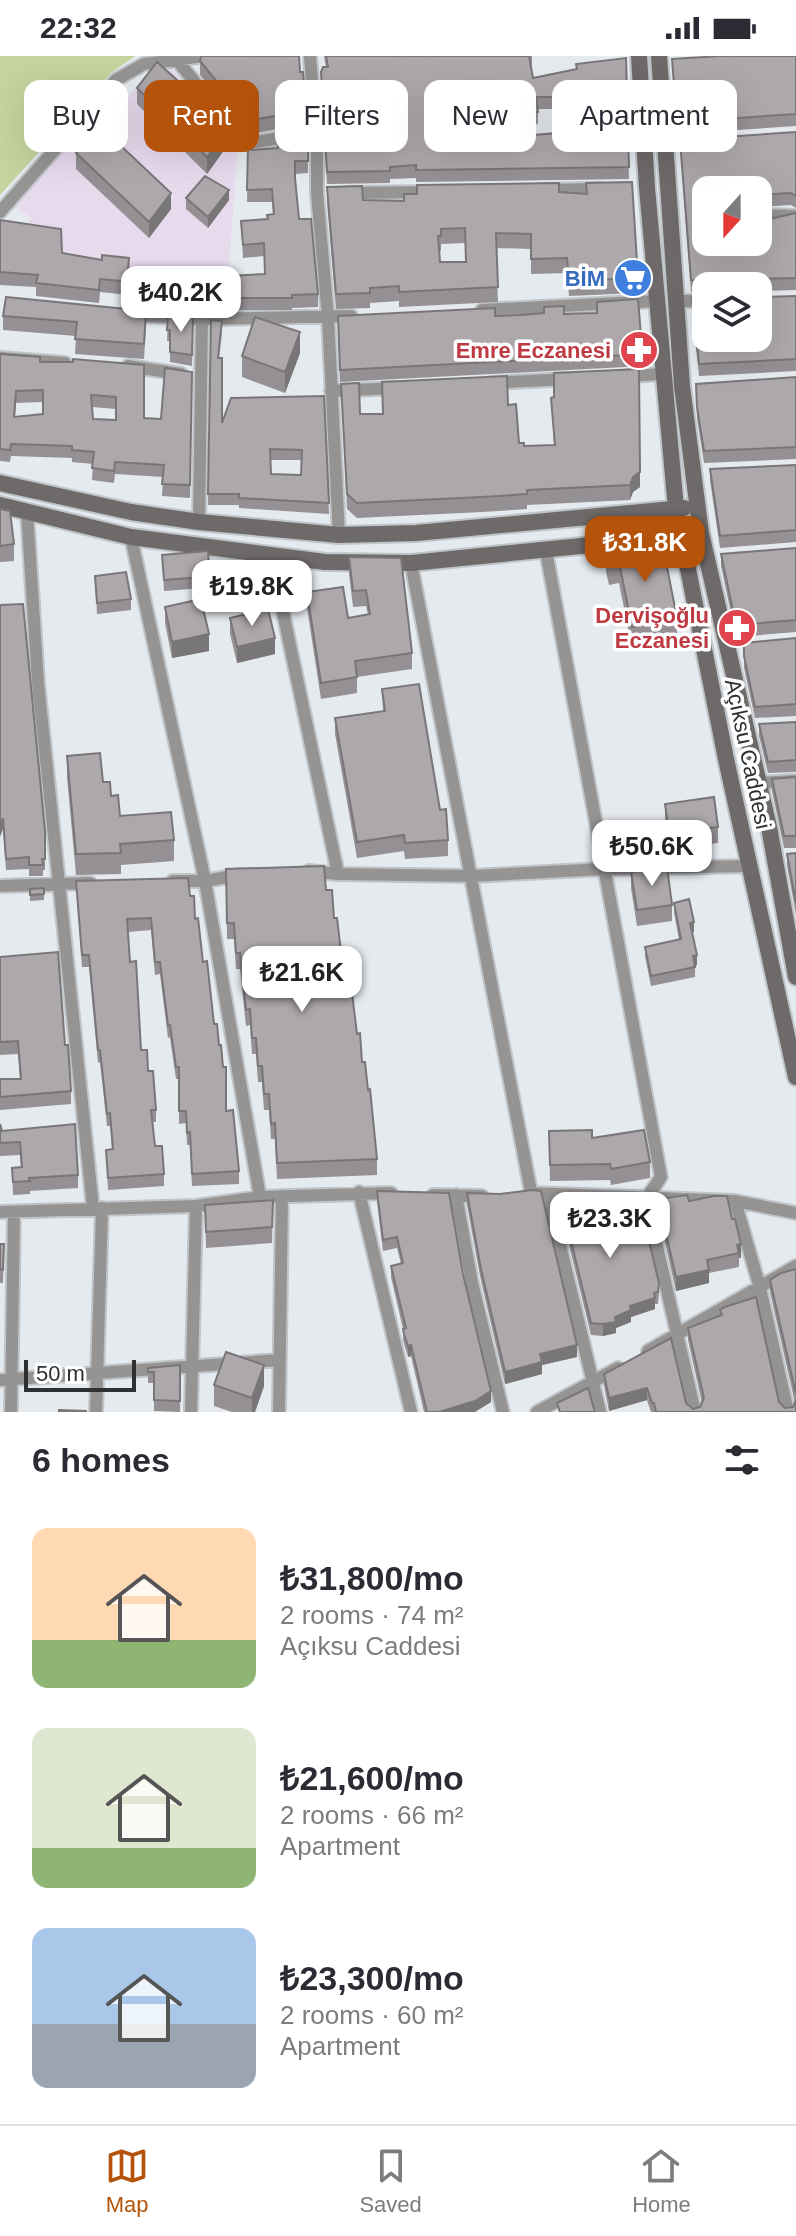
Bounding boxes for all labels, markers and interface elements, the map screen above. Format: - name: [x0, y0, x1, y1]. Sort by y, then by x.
- text: 22:32: [40, 11, 117, 44]
- chip: Buy: [24, 80, 128, 152]
- chip: Rent: [144, 80, 259, 152]
- chip: Filters: [275, 80, 408, 152]
- chip: New: [424, 80, 536, 152]
- chip: Apartment: [552, 80, 737, 152]
- north arrow: [692, 176, 772, 256]
- map controls: [692, 176, 772, 352]
- supermarket icon: BİM: [612, 257, 654, 299]
- pin: ₺40.2K: [116, 266, 246, 334]
- place label: BİM: [565, 266, 605, 291]
- button: layers: [692, 272, 772, 352]
- text: ₺40.2K: [139, 277, 223, 307]
- pharmacy icon: Emre Eczanesi: [618, 329, 660, 371]
- place label: Emre Eczanesi: [456, 338, 611, 363]
- pin: ₺31.8K: [580, 516, 710, 584]
- text: ₺31.8K: [603, 527, 687, 557]
- pin: ₺19.8K: [187, 560, 317, 628]
- text: ₺19.8K: [210, 571, 294, 601]
- place label: Dervişoğlu Eczanesi: [595, 603, 709, 653]
- pharmacy icon: Dervişoğlu Eczanesi: [716, 607, 758, 649]
- street label: Açıksu Caddesi: [720, 677, 776, 831]
- pin: ₺50.6K: [587, 820, 717, 888]
- text: ₺50.6K: [610, 831, 694, 861]
- pin: ₺21.6K: [237, 946, 367, 1014]
- text: ₺21.6K: [260, 957, 344, 987]
- pin: ₺23.3K: [545, 1192, 675, 1260]
- text: ₺23.3K: [568, 1203, 652, 1233]
- scale bar: [24, 1356, 136, 1392]
- text: 50 m: [36, 1361, 85, 1386]
- icon: filters: [720, 1438, 764, 1482]
- text: 6 homes: [32, 1441, 170, 1479]
- text: ₺31,800/mo: [280, 1559, 464, 1597]
- icon: home: [96, 1560, 192, 1656]
- text: 2 rooms · 74 m²: [280, 1600, 464, 1630]
- text: Açıksu Caddesi: [280, 1631, 461, 1661]
- text: ₺21,600/mo: [280, 1759, 464, 1797]
- icon: home: [96, 1760, 192, 1856]
- text: 2 rooms · 66 m²: [280, 1800, 464, 1830]
- text: Apartment: [280, 1831, 400, 1861]
- text: ₺23,300/mo: [280, 1959, 464, 1997]
- icon: home: [96, 1960, 192, 2056]
- text: 2 rooms · 60 m²: [280, 2000, 464, 2030]
- text: Apartment: [280, 2031, 400, 2061]
- tab: Map: [105, 2144, 149, 2218]
- tab: Saved: [359, 2144, 422, 2218]
- tab: Home: [632, 2144, 691, 2218]

